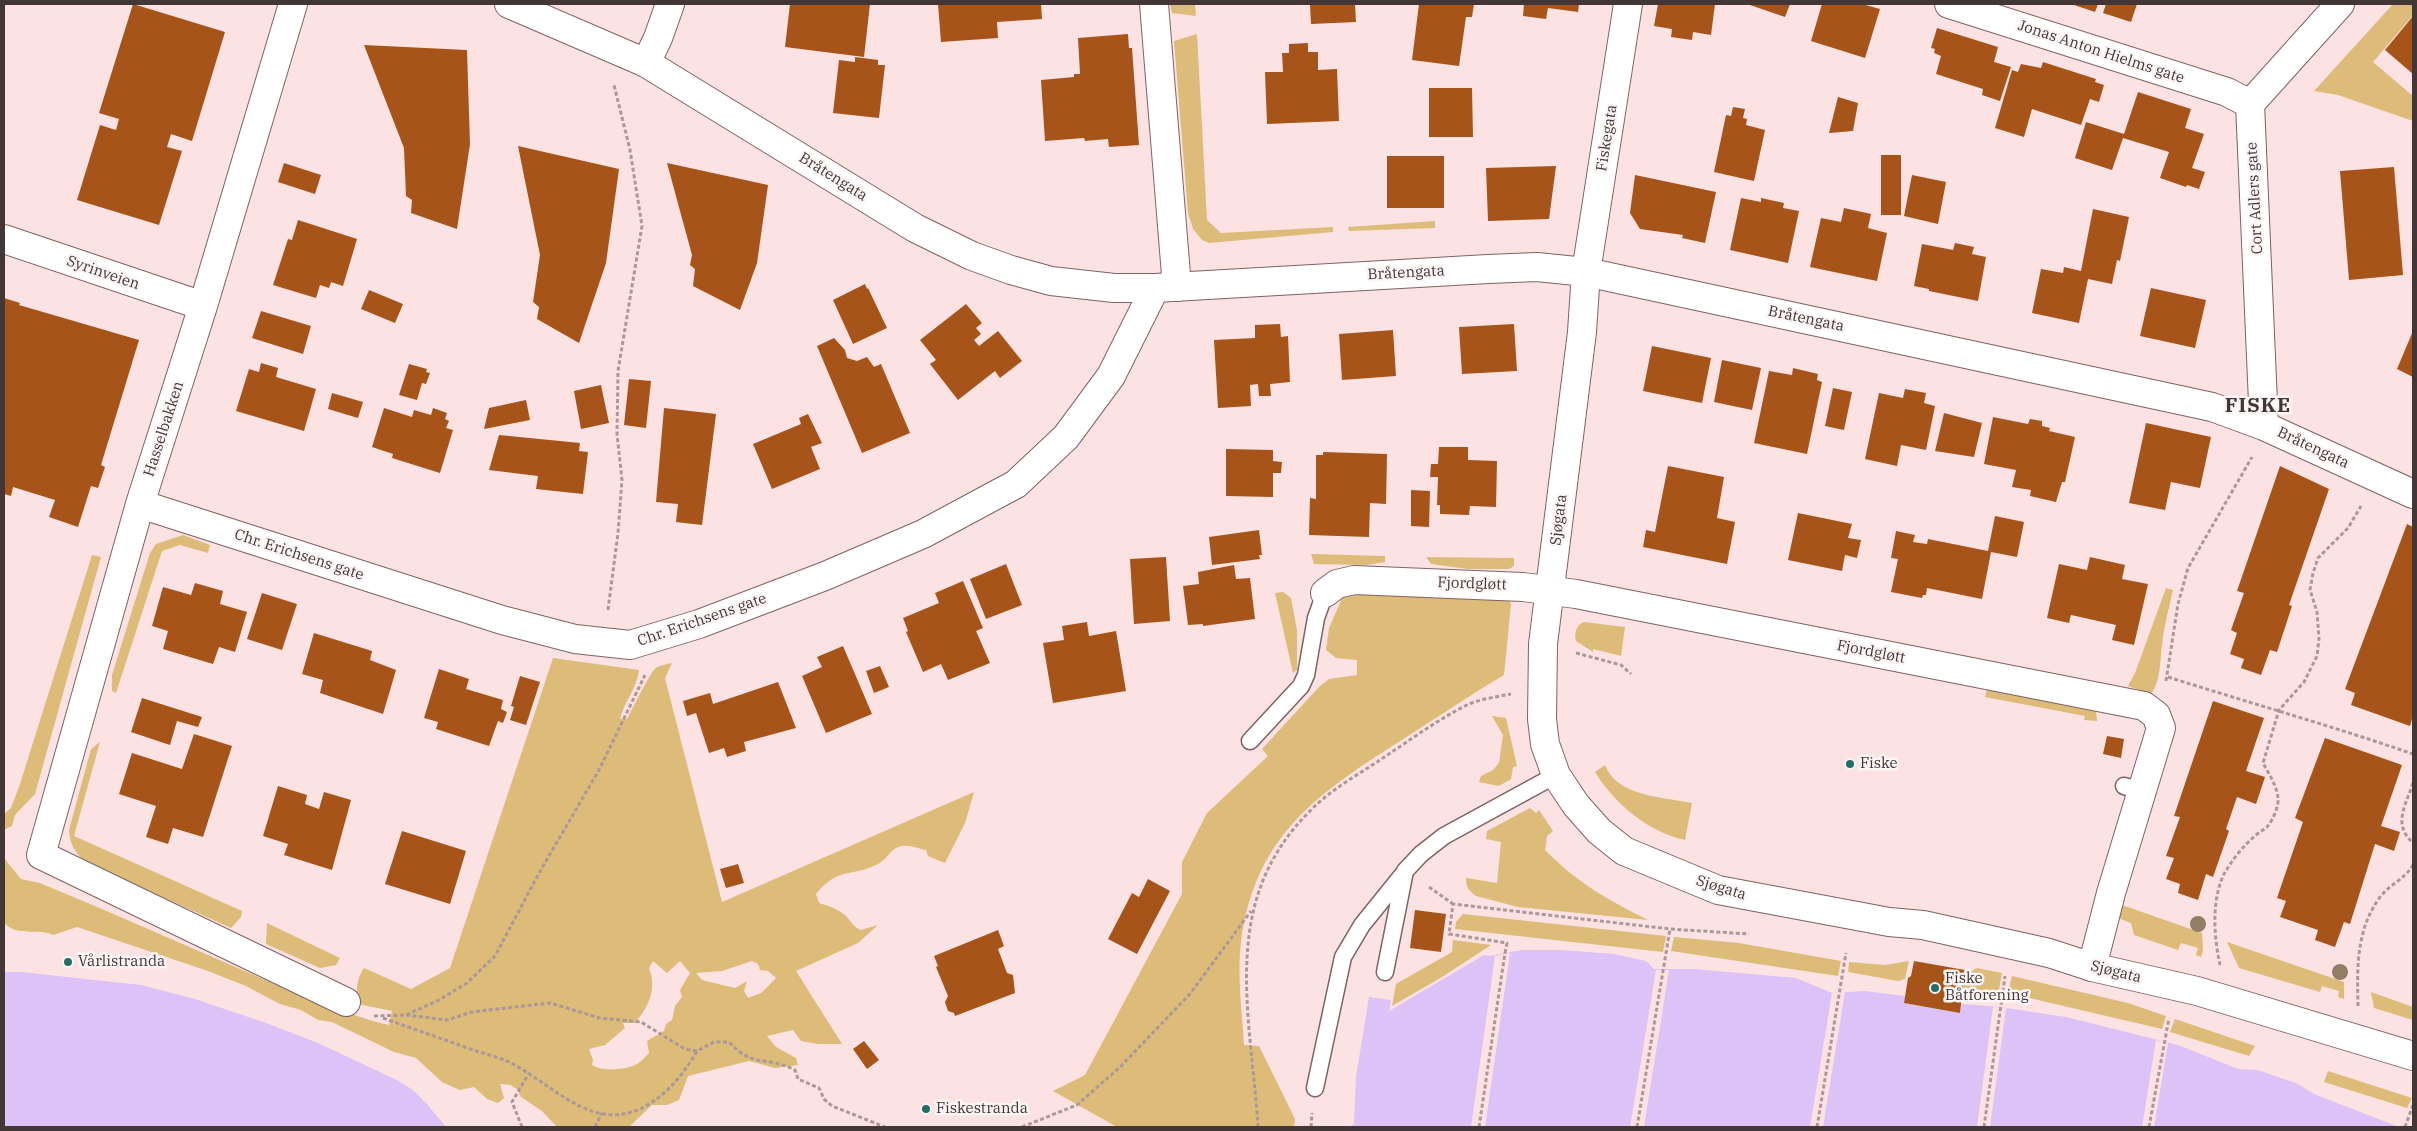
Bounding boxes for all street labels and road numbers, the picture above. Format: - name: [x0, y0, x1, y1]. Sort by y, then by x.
- street label: Jonas Anton Hielms gate: [2015, 17, 2187, 87]
- street label: Fiskegata: [1593, 103, 1621, 173]
- street label: Cort Adlers gate: [2243, 141, 2267, 255]
- street label: Bråtengata: [795, 149, 871, 205]
- street label: Syrinveien: [64, 252, 142, 294]
- street label: Bråtengata: [1367, 262, 1445, 284]
- street label: Bråtengata: [1766, 302, 1846, 336]
- street label: Hasselbakken: [140, 379, 188, 479]
- street label: Bråtengata: [2274, 424, 2352, 472]
- street label: Sjøgata: [1547, 493, 1571, 547]
- street label: Chr. Erichsens gate: [232, 526, 366, 584]
- street label: Fjordgløtt: [1437, 574, 1507, 594]
- street label: Chr. Erichsens gate: [635, 590, 769, 650]
- street label: Fjordgløtt: [1835, 637, 1907, 667]
- street label: Sjøgata: [1694, 872, 1748, 904]
- street label: Sjøgata: [2089, 957, 2143, 987]

